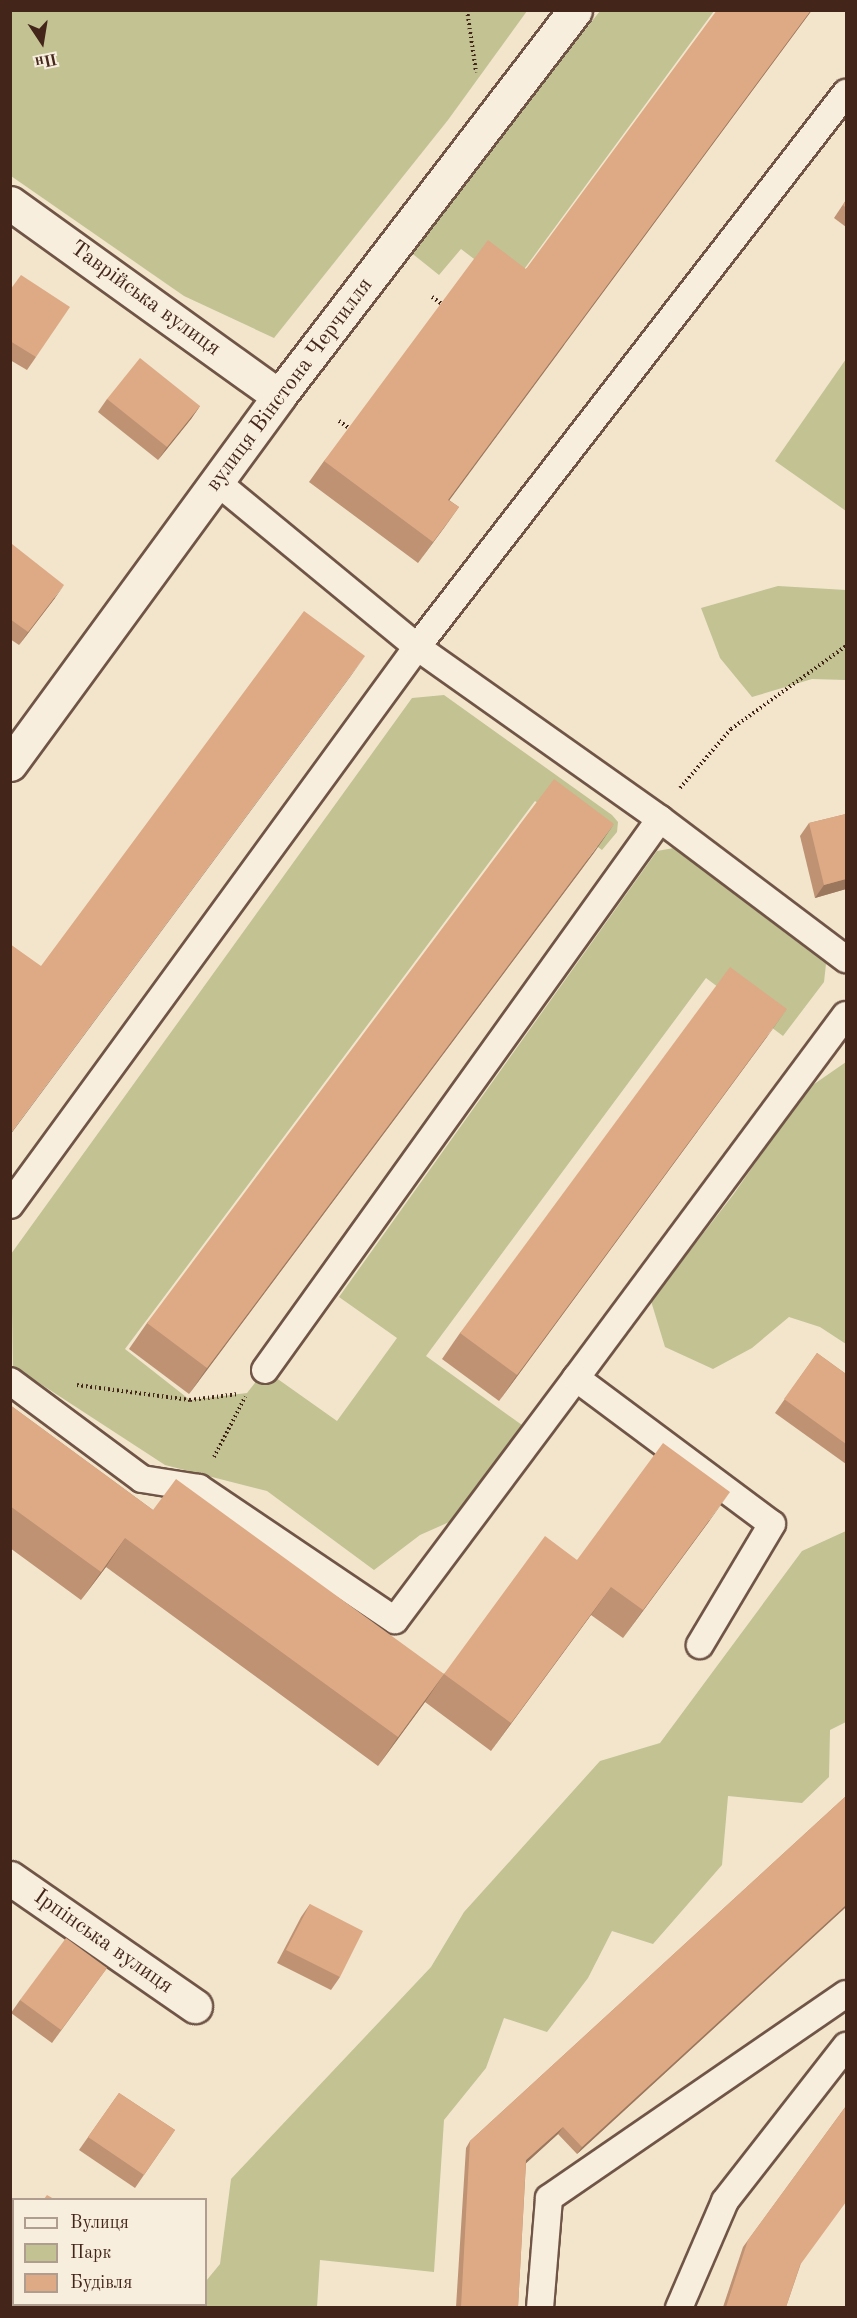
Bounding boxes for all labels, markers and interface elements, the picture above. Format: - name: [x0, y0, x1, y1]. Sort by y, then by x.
- north arrow: [12, 12, 72, 72]
- text: Пн: [33, 49, 58, 70]
- street label: Таврійська вулиця: [65, 236, 225, 362]
- street label: вулиця Вінстона Черчилля: [201, 273, 379, 497]
- street label: Ірпінська вулиця: [28, 1884, 178, 2000]
- legend: [12, 2198, 207, 2306]
- text: Вулиця: [70, 2214, 129, 2232]
- text: Парк: [70, 2244, 111, 2262]
- text: Будівля: [70, 2274, 132, 2292]

